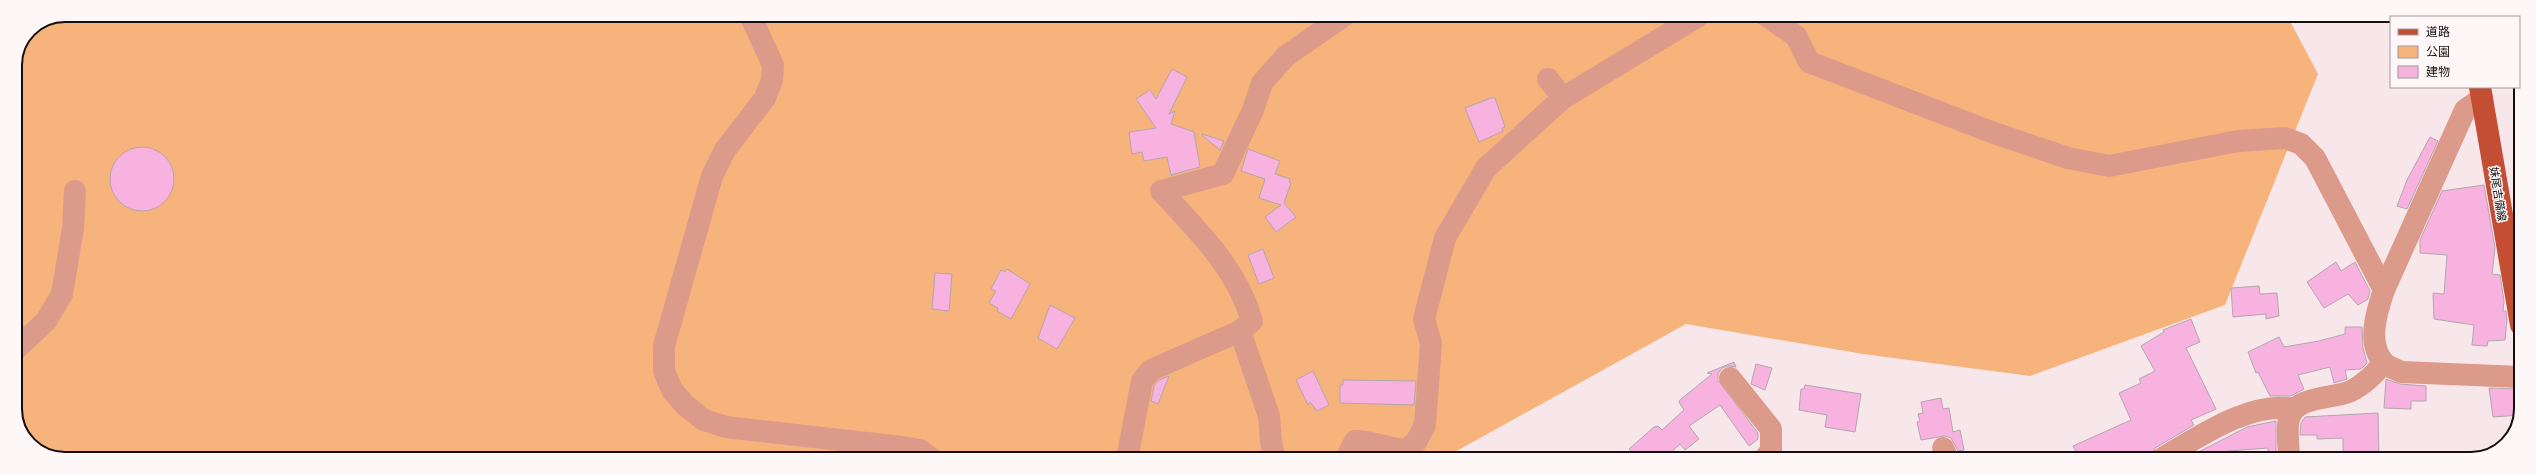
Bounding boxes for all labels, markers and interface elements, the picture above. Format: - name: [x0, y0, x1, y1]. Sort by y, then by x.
- legend: [2390, 16, 2520, 88]
- text: 道路: [2426, 25, 2450, 39]
- text: 公園: [2426, 45, 2450, 59]
- text: 建物: [2426, 65, 2450, 79]
- street label: 妹尾吉備線: [2488, 166, 2508, 222]

